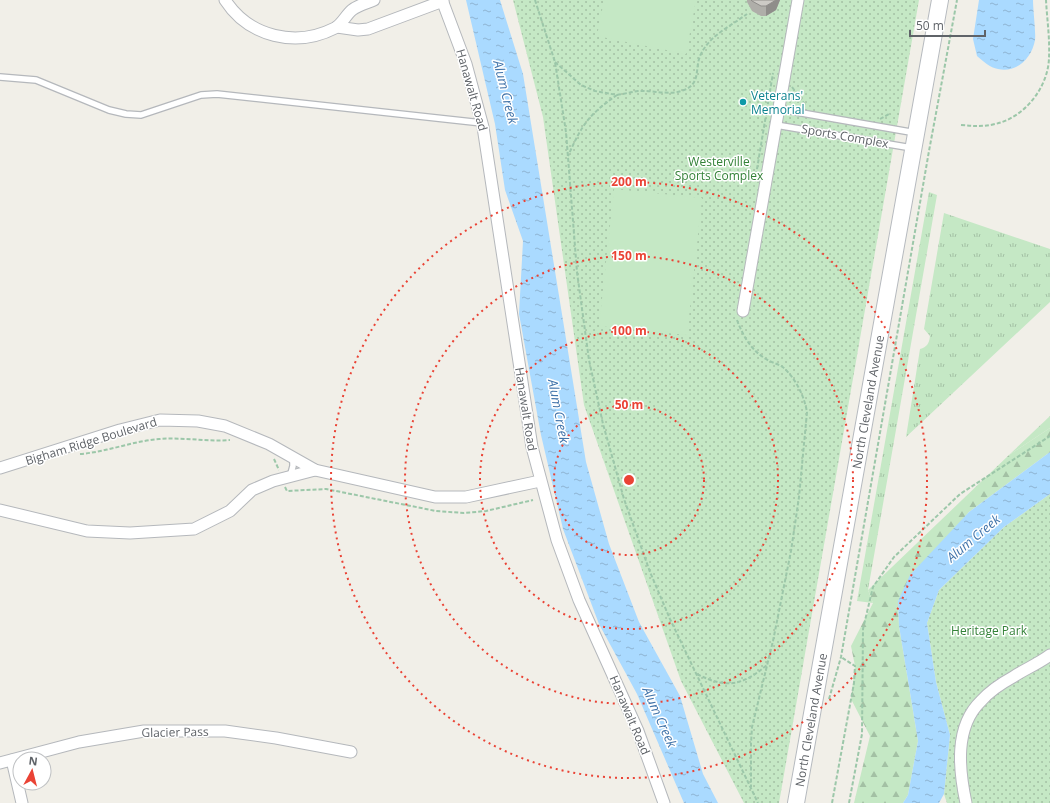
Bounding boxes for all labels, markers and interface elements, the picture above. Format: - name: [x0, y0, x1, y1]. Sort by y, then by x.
- scale bar: [910, 12, 985, 38]
- text: 50 m: [916, 17, 944, 34]
- street label: Hanawalt Road: [452, 47, 492, 133]
- water label: Alum Creek: [489, 57, 523, 126]
- place label: Veterans' Memorial: [751, 87, 805, 118]
- marker: Veterans' Memorial: [738, 97, 748, 107]
- street label: Sports Complex: [800, 120, 891, 152]
- park label: Westerville Sports Complex: [675, 153, 764, 184]
- text: 200 m: [611, 173, 647, 190]
- text: 150 m: [611, 247, 647, 264]
- text: 100 m: [611, 322, 647, 339]
- street label: North Cleveland Avenue: [848, 334, 888, 470]
- street label: Hanawalt Road: [511, 366, 541, 452]
- water label: Alum Creek: [544, 376, 574, 445]
- text: 50 m: [615, 396, 643, 413]
- street label: Bigham Ridge Boulevard: [23, 413, 159, 469]
- centre of rings: [622, 473, 636, 487]
- water label: Alum Creek: [942, 510, 1004, 566]
- park label: Heritage Park: [951, 622, 1028, 639]
- street label: North Cleveland Avenue: [791, 652, 831, 788]
- street label: Hanawalt Road: [606, 673, 654, 757]
- water label: Alum Creek: [638, 683, 682, 751]
- street label: Glacier Pass: [141, 723, 209, 741]
- north arrow: [12, 751, 52, 791]
- text: N: [28, 753, 39, 769]

